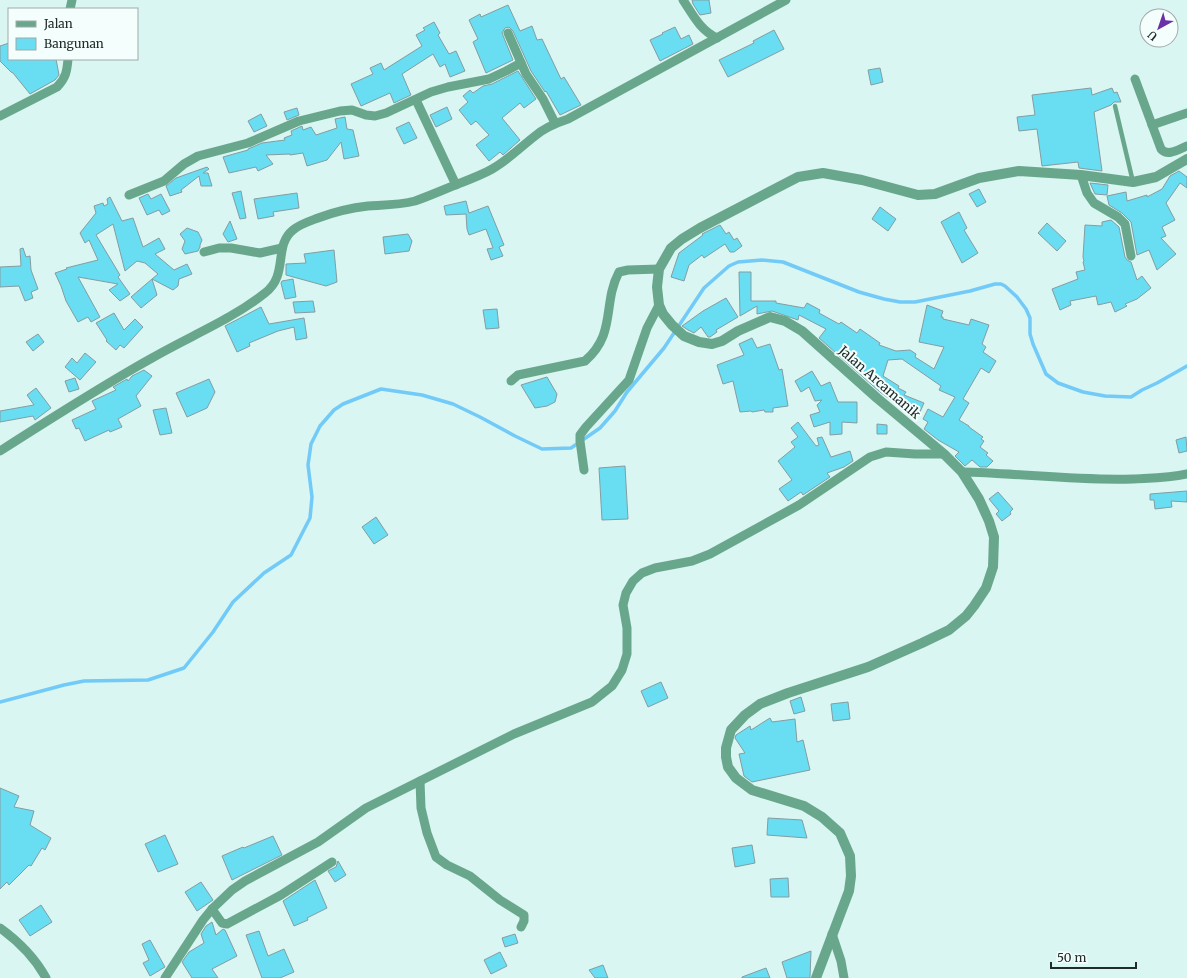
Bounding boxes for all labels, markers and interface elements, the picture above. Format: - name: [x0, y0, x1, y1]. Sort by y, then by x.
- legend: [8, 8, 138, 60]
- north arrow: [1139, 8, 1179, 48]
- text: Jalan: [43, 16, 73, 31]
- text: U: [1144, 27, 1160, 44]
- text: Bangunan: [44, 36, 104, 51]
- street label: Jalan Arcamanik: [834, 341, 925, 423]
- scale bar: [1051, 944, 1136, 970]
- text: 50 m: [1057, 950, 1086, 965]

